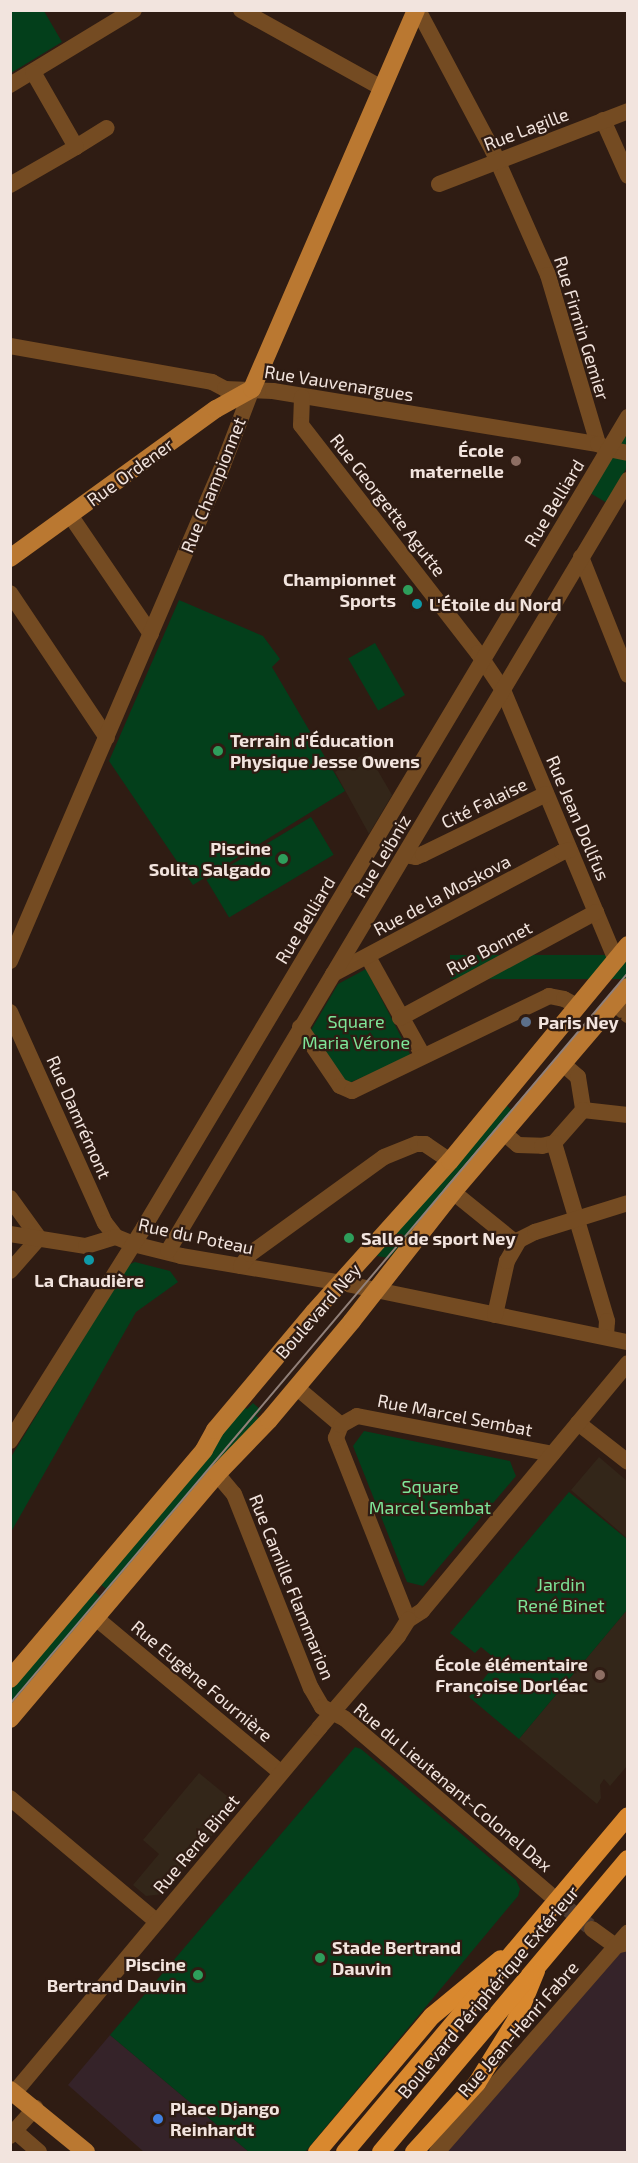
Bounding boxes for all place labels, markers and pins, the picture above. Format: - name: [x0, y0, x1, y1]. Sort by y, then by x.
- place label: École maternelle: [410, 440, 504, 482]
- marker: École maternelle: [509, 454, 523, 468]
- place label: Championnet Sports: [283, 569, 396, 612]
- marker: Championnet Sports: [401, 583, 415, 597]
- place label: L'Étoile du Nord: [429, 593, 561, 615]
- marker: L'Étoile du Nord: [410, 597, 424, 611]
- place label: Terrain d'Éducation Physique Jesse Owens: [230, 730, 420, 772]
- marker: Terrain d'Éducation Physique Jesse Owens: [211, 744, 225, 758]
- place label: Piscine Solita Salgado: [149, 838, 271, 880]
- marker: Piscine Solita Salgado: [276, 852, 290, 866]
- place label: Paris Ney: [538, 1011, 619, 1033]
- marker: Paris Ney: [519, 1015, 533, 1029]
- place label: Salle de sport Ney: [361, 1227, 516, 1249]
- marker: Salle de sport Ney: [342, 1231, 356, 1245]
- marker: La Chaudière: [82, 1253, 96, 1267]
- place label: La Chaudière: [34, 1269, 144, 1291]
- place label: École élémentaire Françoise Dorléac: [435, 1654, 588, 1696]
- marker: École élémentaire Françoise Dorléac: [593, 1668, 607, 1682]
- place label: Stade Bertrand Dauvin: [332, 1937, 461, 1980]
- marker: Stade Bertrand Dauvin: [313, 1951, 327, 1965]
- place label: Piscine Bertrand Dauvin: [47, 1954, 186, 1996]
- marker: Piscine Bertrand Dauvin: [191, 1968, 205, 1982]
- place label: Place Django Reinhardt: [170, 2098, 280, 2140]
- marker: Place Django Reinhardt: [151, 2112, 165, 2126]

